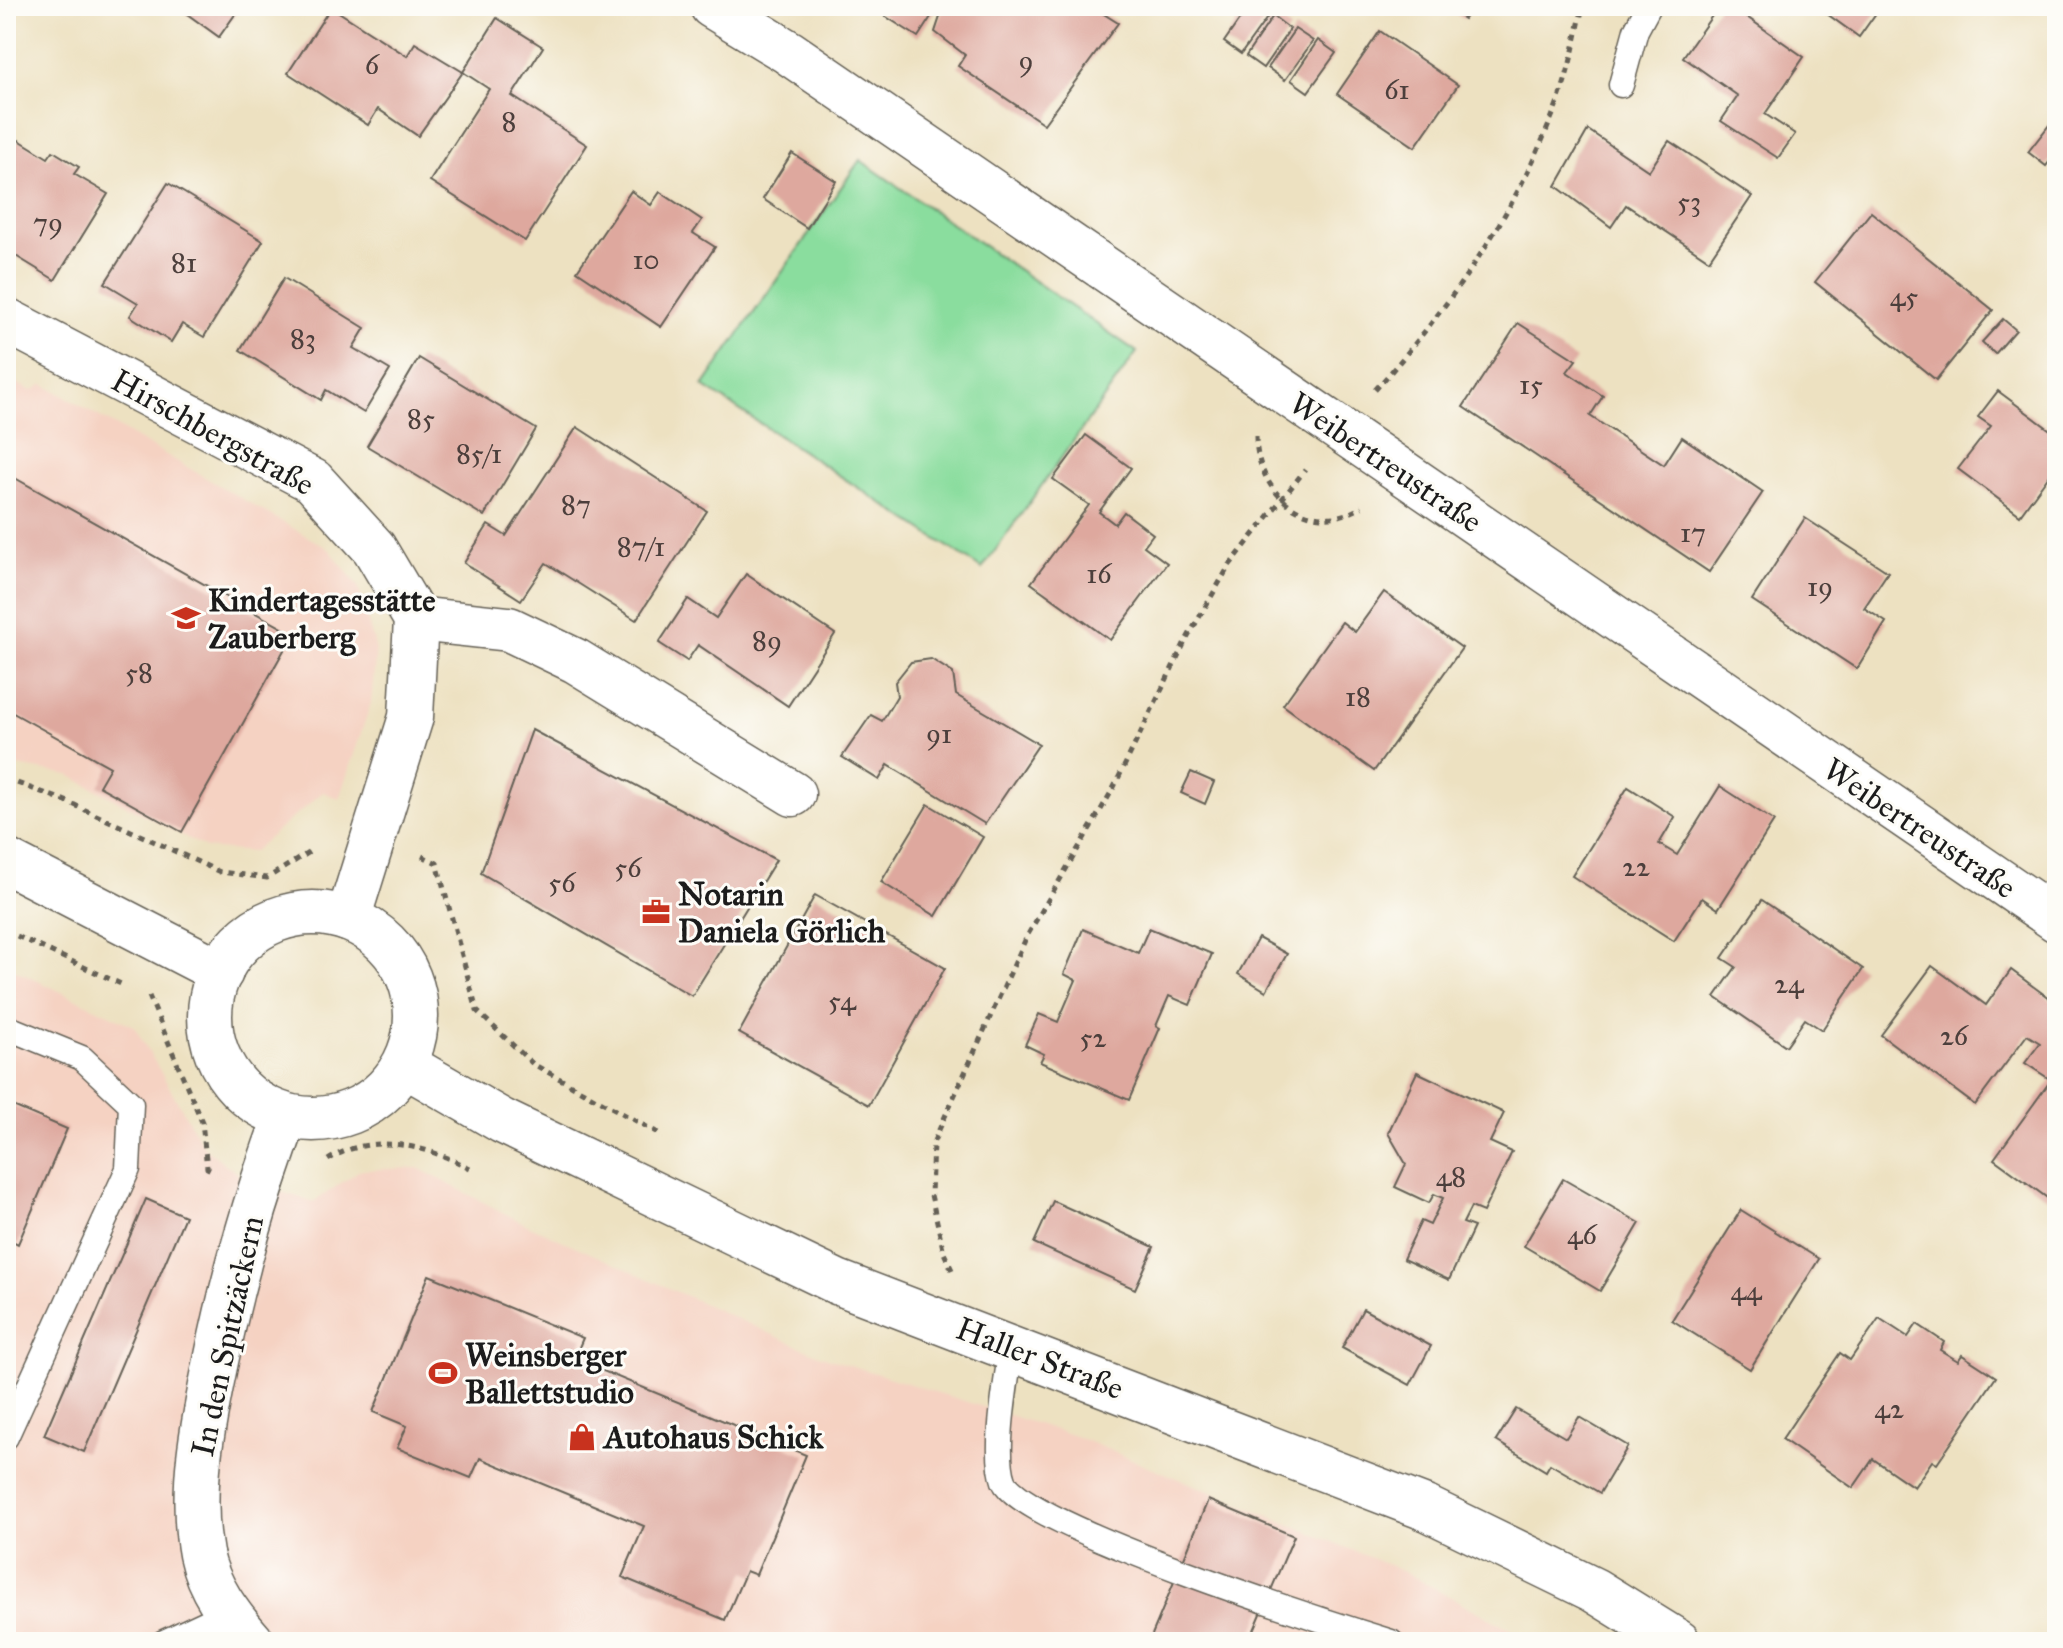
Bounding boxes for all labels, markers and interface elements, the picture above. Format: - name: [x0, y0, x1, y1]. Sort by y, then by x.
- house number: 9: [1018, 43, 1034, 78]
- house number: 6: [365, 47, 381, 82]
- house number: 61: [1384, 72, 1410, 107]
- house number: 8: [502, 104, 516, 139]
- house number: 53: [1677, 184, 1701, 219]
- house number: 79: [33, 205, 63, 240]
- house number: 10: [632, 242, 660, 277]
- house number: 81: [171, 245, 197, 280]
- house number: 45: [1890, 279, 1918, 314]
- house number: 83: [290, 321, 316, 356]
- street label: Hirschbergstraße: [105, 361, 321, 504]
- house number: 15: [1519, 367, 1543, 402]
- street label: Weibertreustraße: [1282, 384, 1489, 541]
- house number: 85: [407, 401, 435, 436]
- house number: 85/1: [456, 436, 502, 471]
- house number: 87: [561, 487, 591, 522]
- house number: 17: [1680, 515, 1706, 550]
- house number: 87/1: [617, 529, 665, 564]
- house number: 16: [1086, 556, 1113, 591]
- house number: 19: [1807, 569, 1833, 604]
- place label: Kindertagesstätte Zauberberg: [208, 581, 435, 657]
- school or university icon: Kindertagesstätte Zauberberg: [171, 603, 201, 633]
- house number: 89: [752, 623, 782, 658]
- house number: 58: [125, 655, 153, 690]
- house number: 18: [1345, 679, 1371, 714]
- house number: 91: [926, 716, 952, 751]
- street label: Weibertreustraße: [1816, 750, 2023, 907]
- house number: 22: [1622, 849, 1650, 884]
- house number: 56: [614, 850, 643, 885]
- house number: 56: [548, 865, 577, 900]
- place label: Notarin Daniela Görlich: [678, 875, 885, 951]
- office icon: Notarin Daniela Görlich: [641, 897, 671, 927]
- house number: 24: [1774, 966, 1805, 1001]
- house number: 54: [828, 983, 857, 1018]
- house number: 26: [1940, 1018, 1970, 1053]
- house number: 52: [1080, 1020, 1107, 1055]
- house number: 48: [1436, 1159, 1466, 1194]
- street label: In den Spitzäckern: [183, 1212, 272, 1460]
- house number: 46: [1567, 1217, 1599, 1252]
- house number: 44: [1730, 1273, 1763, 1308]
- street label: Haller Straße: [951, 1309, 1129, 1408]
- place label: Weinsberger Ballettstudio: [465, 1336, 634, 1412]
- sports icon: Weinsberger Ballettstudio: [428, 1358, 458, 1388]
- house number: 42: [1874, 1391, 1904, 1426]
- place label: Autohaus Schick: [602, 1418, 825, 1457]
- shop icon: Autohaus Schick: [567, 1422, 597, 1452]

